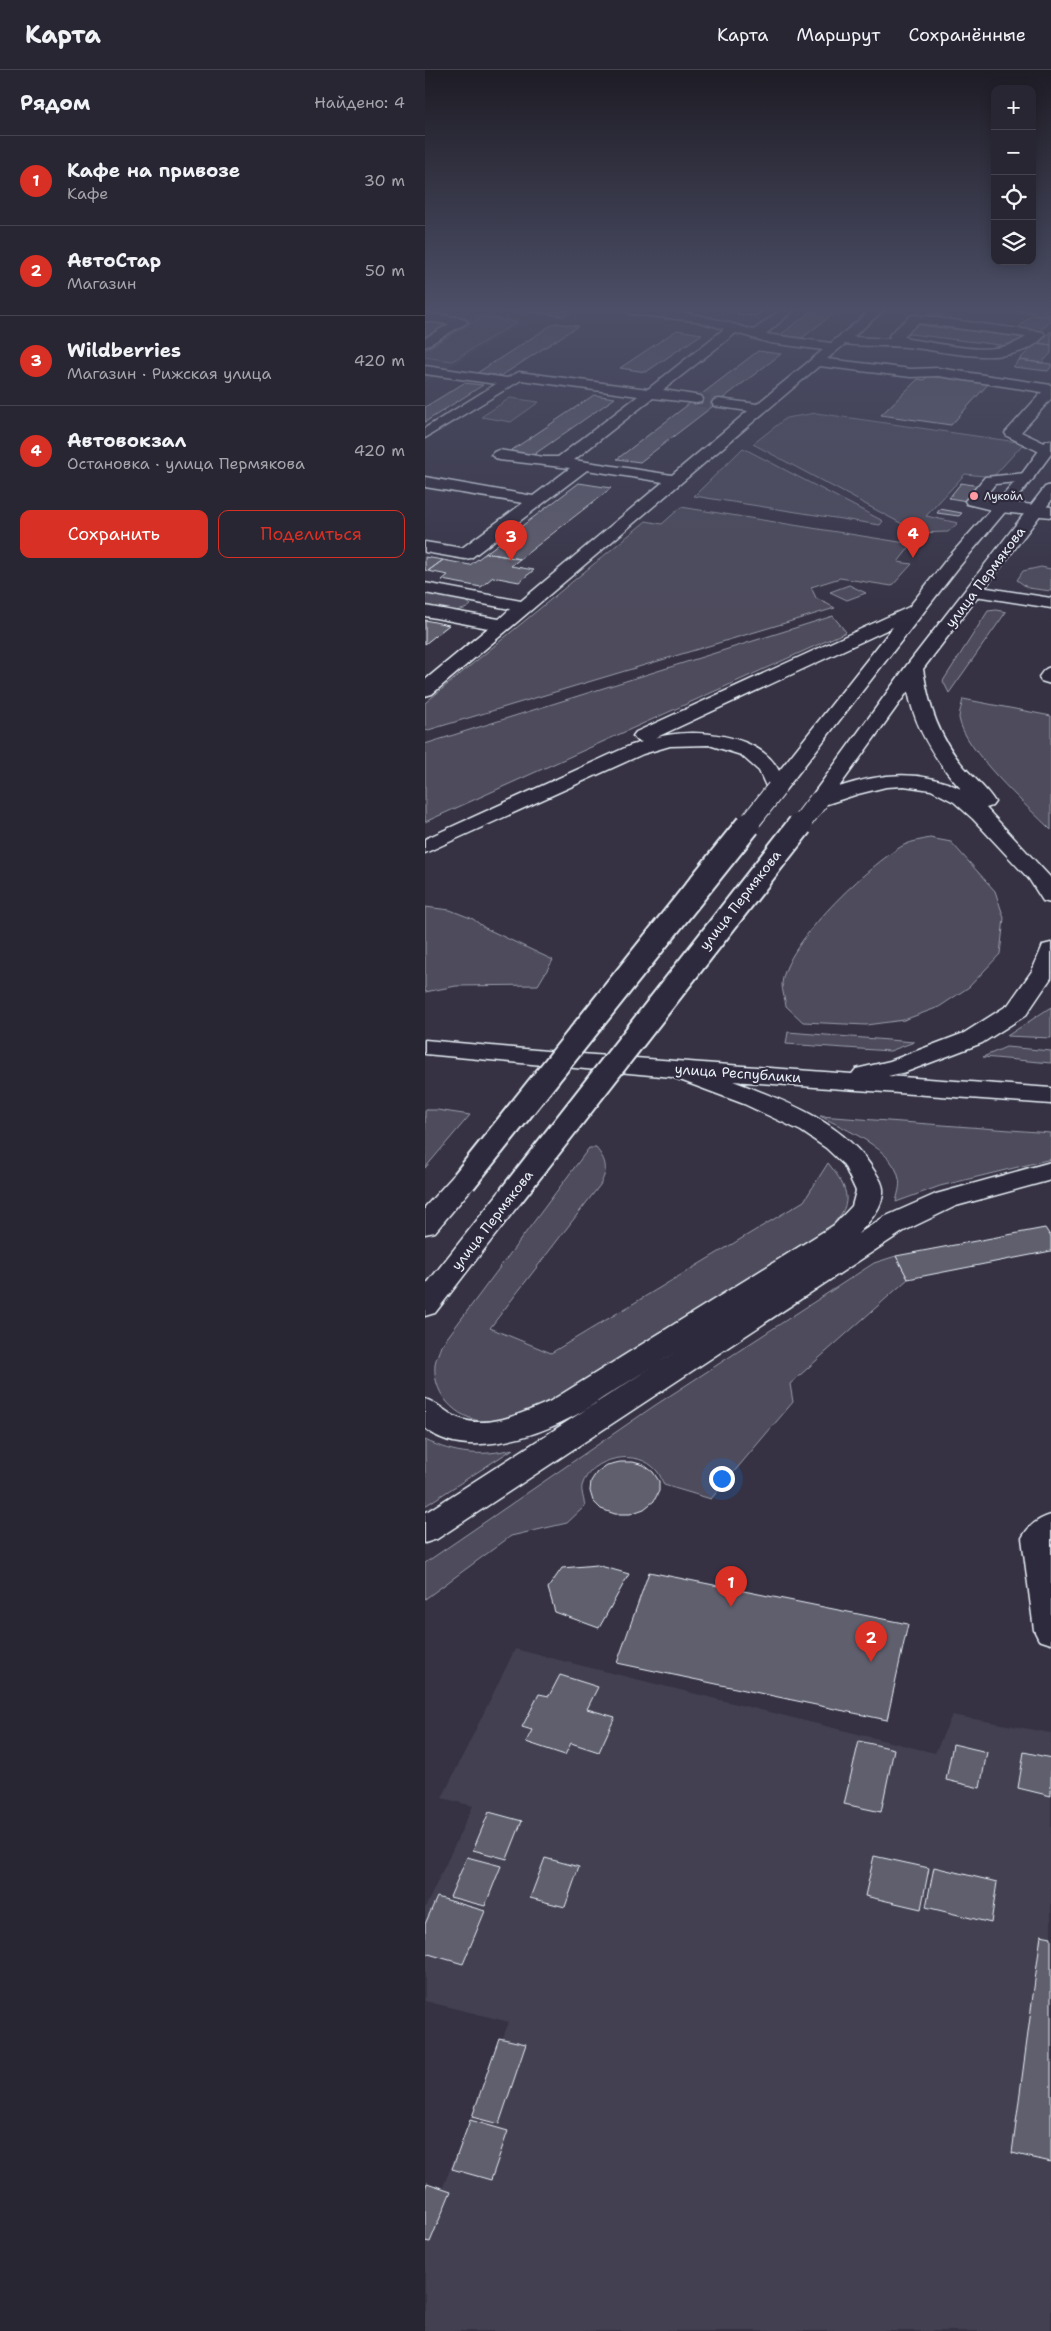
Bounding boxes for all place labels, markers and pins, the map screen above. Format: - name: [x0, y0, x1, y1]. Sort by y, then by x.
- place label: Лукойл: [984, 489, 1023, 504]
- marker: Лукойл: [968, 490, 980, 502]
- pin: 4: [897, 517, 929, 558]
- pin: 3: [495, 520, 527, 561]
- pin: 1: [715, 1566, 747, 1607]
- pin: 2: [855, 1621, 887, 1662]

